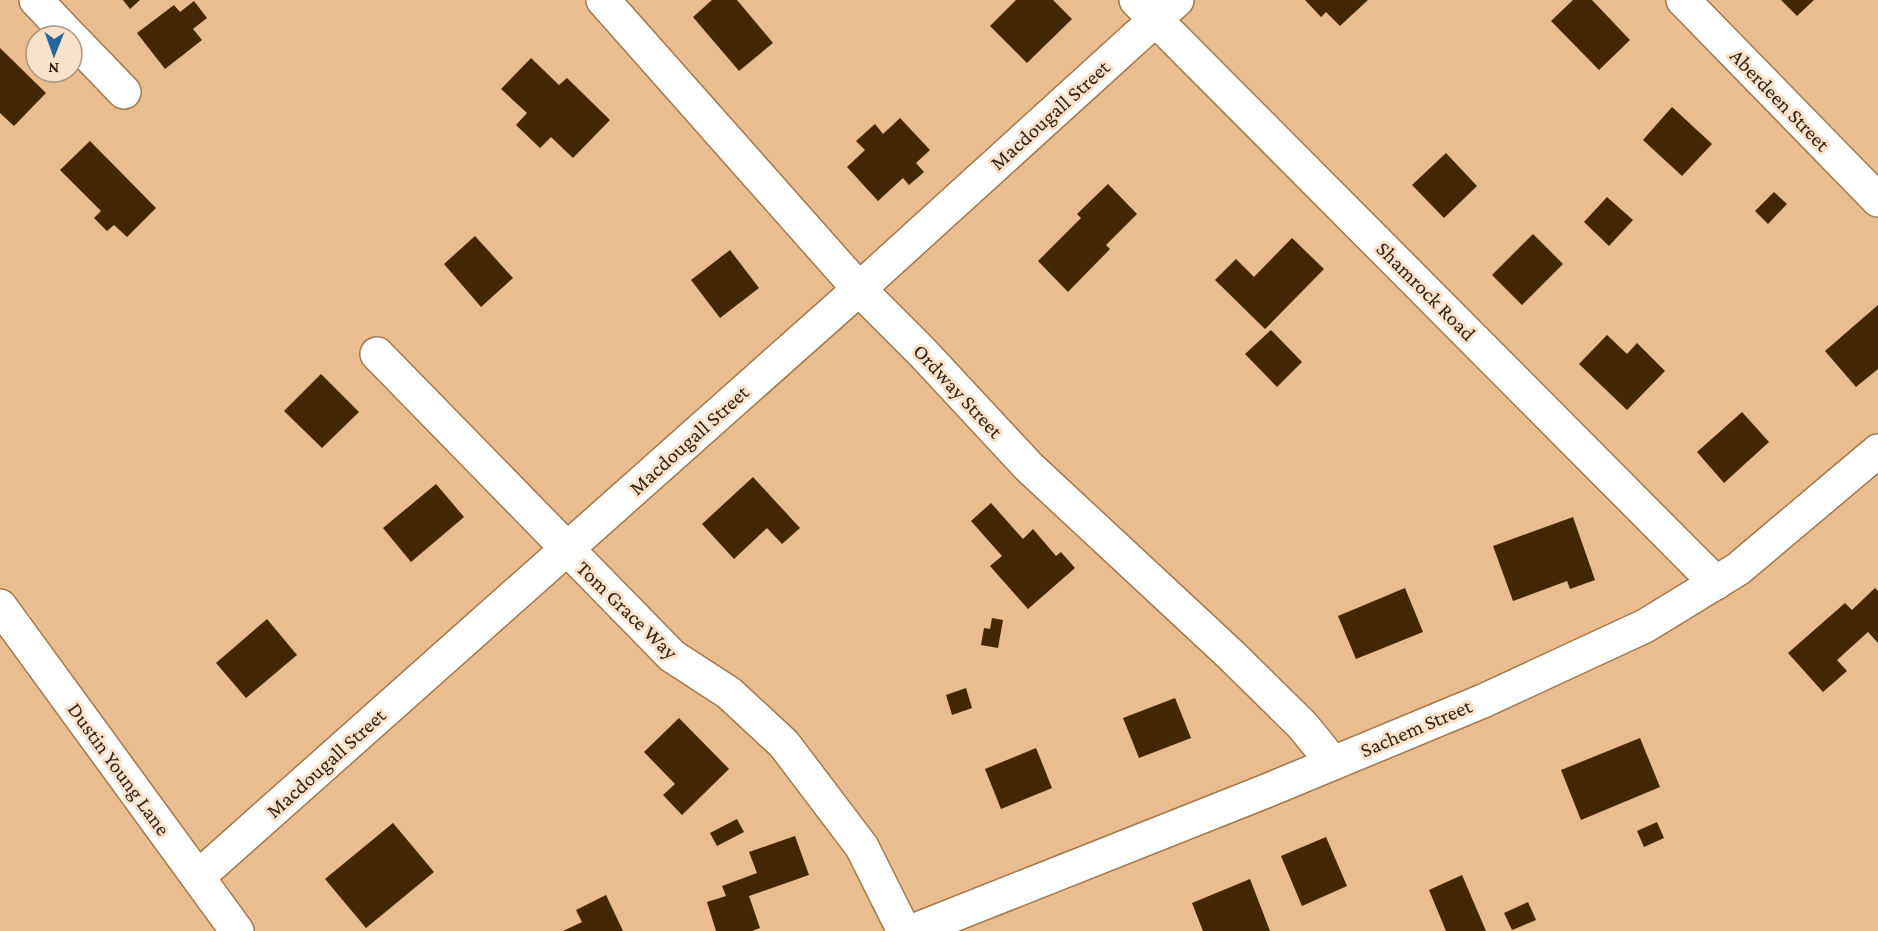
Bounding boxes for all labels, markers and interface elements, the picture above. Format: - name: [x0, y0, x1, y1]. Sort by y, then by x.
- north arrow: [24, 24, 84, 84]
- street label: Aberdeen Street: [1725, 44, 1835, 157]
- street label: Macdougall Street: [985, 54, 1115, 175]
- text: N: [48, 60, 59, 77]
- street label: Shamrock Road: [1371, 236, 1481, 346]
- street label: Ordway Street: [908, 339, 1008, 444]
- street label: Macdougall Street: [624, 379, 754, 500]
- street label: Tom Grace Way: [571, 556, 683, 664]
- street label: Sachem Street: [1357, 693, 1476, 762]
- street label: Dustin Young Lane: [63, 698, 175, 840]
- street label: Macdougall Street: [261, 702, 391, 823]

